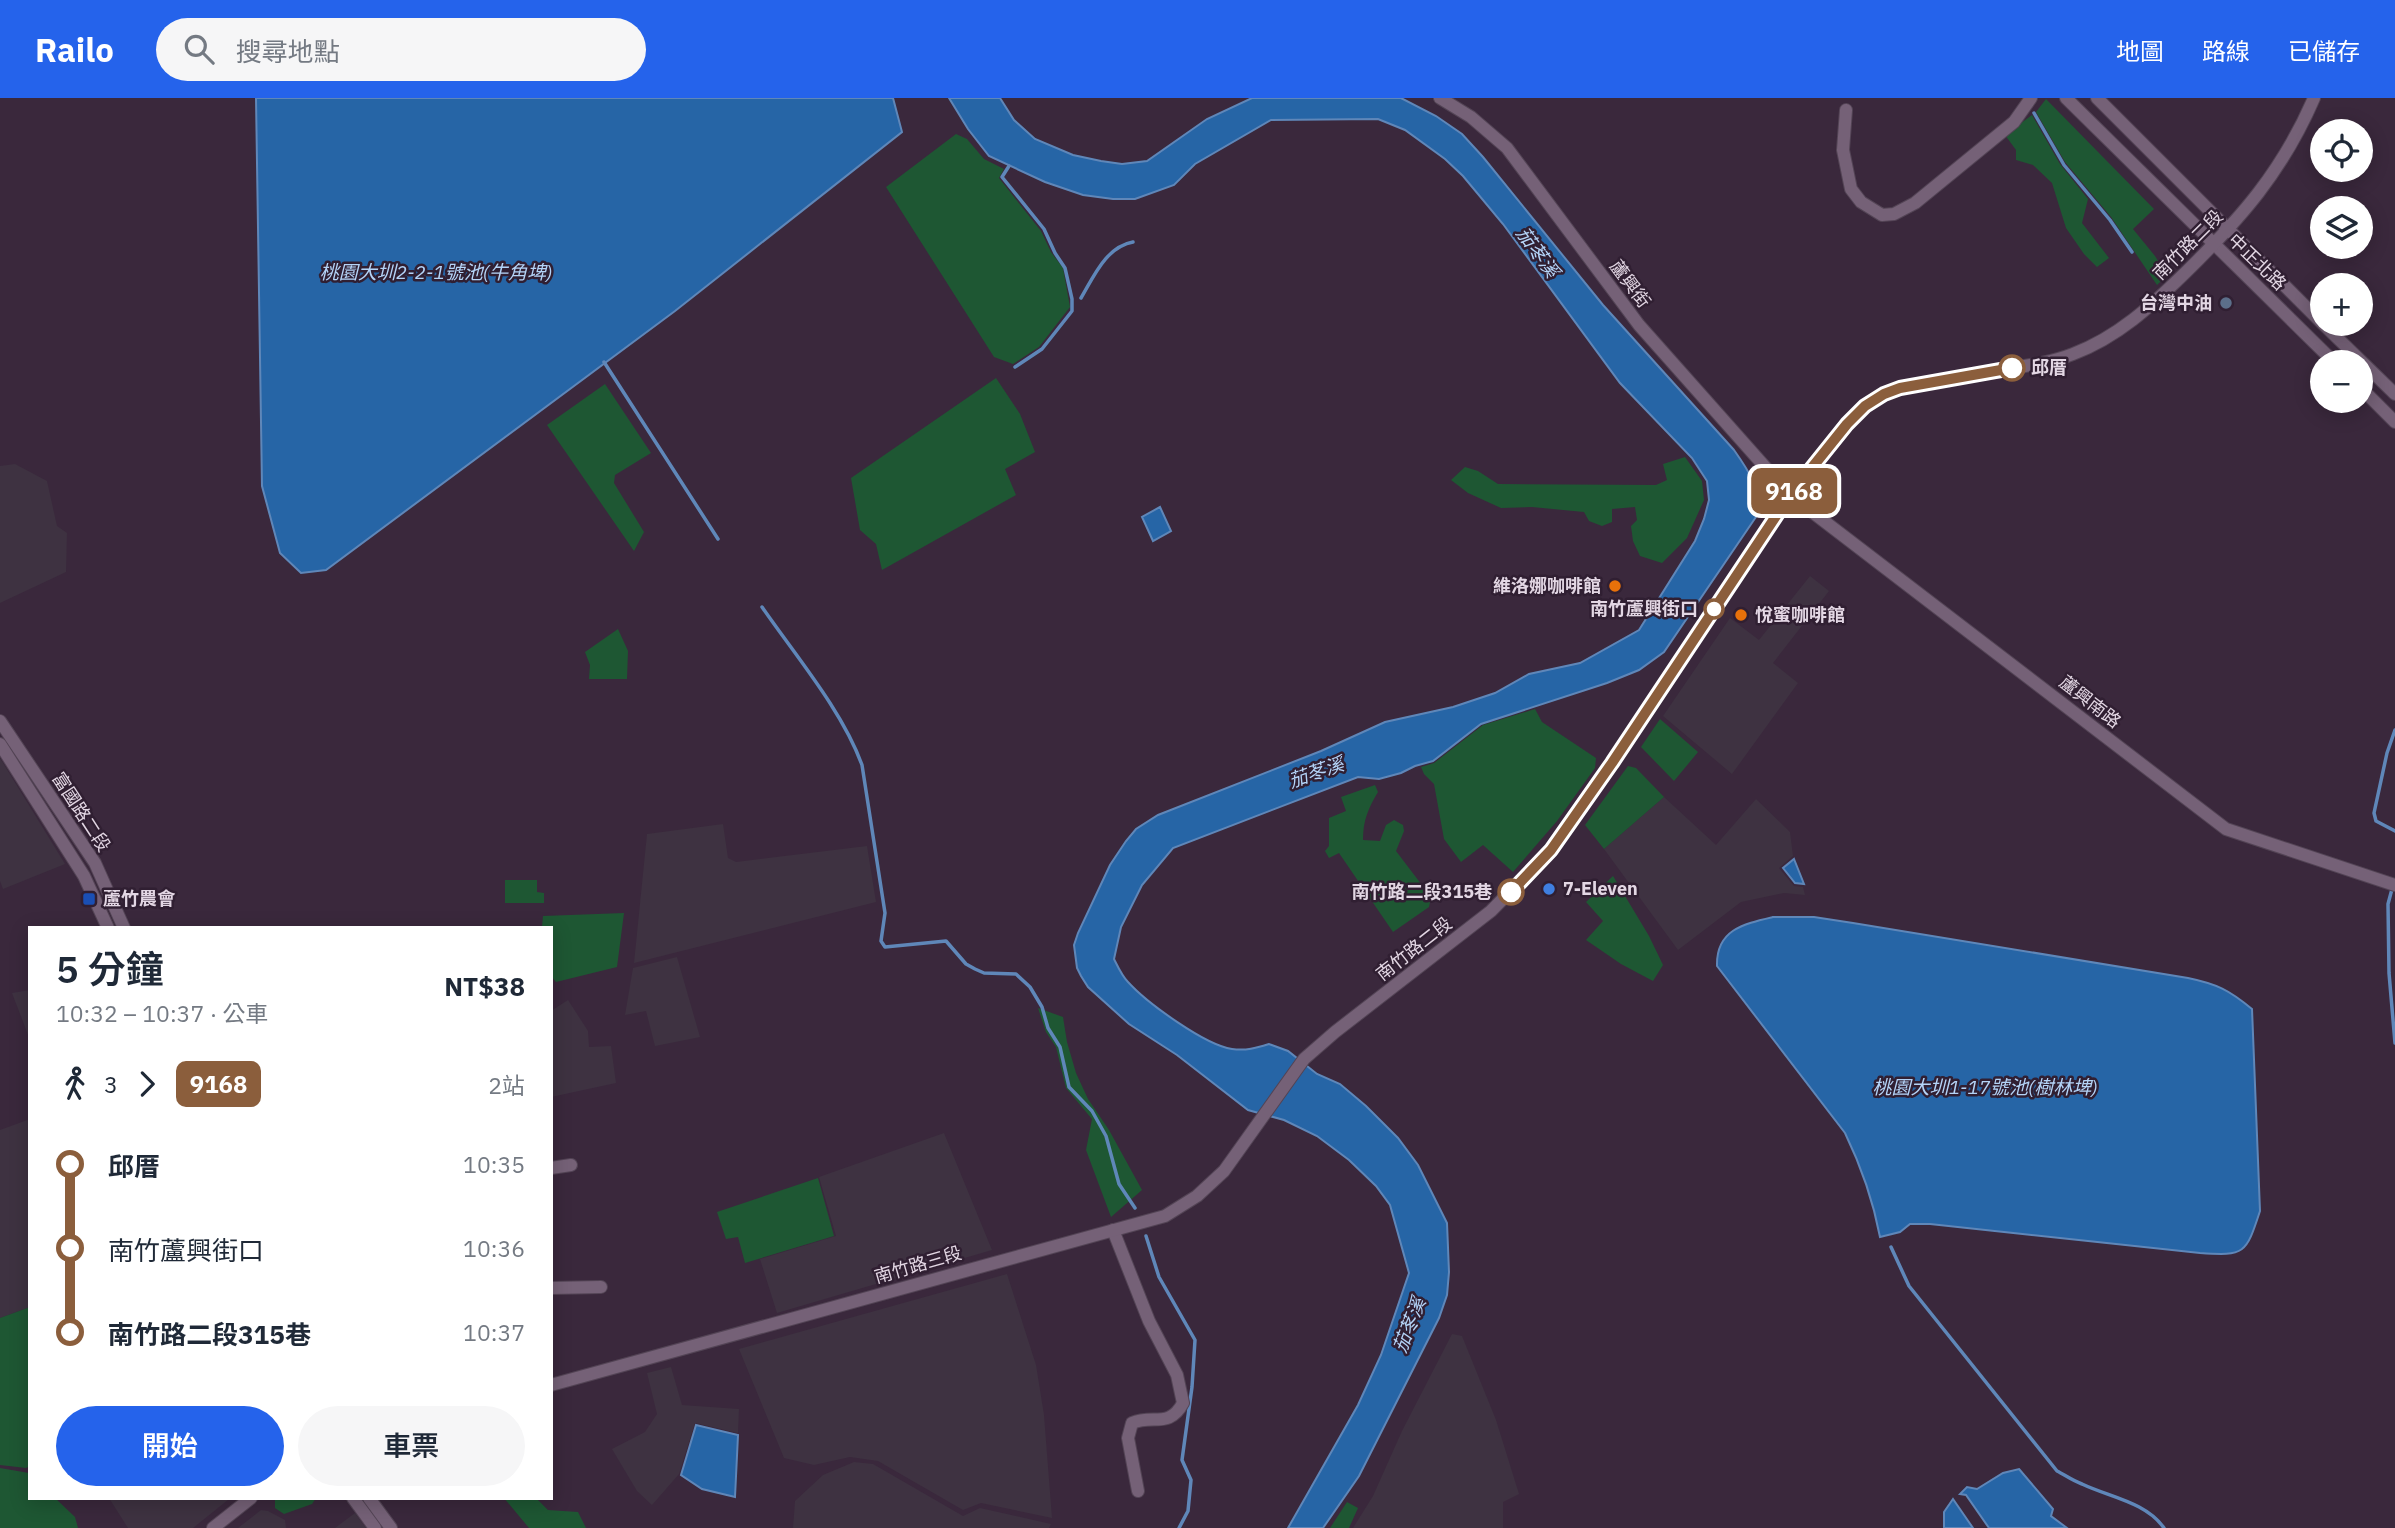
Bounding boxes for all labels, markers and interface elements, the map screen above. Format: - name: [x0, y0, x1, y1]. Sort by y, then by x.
- search box: [156, 18, 646, 81]
- text: Railo: [35, 28, 114, 71]
- icon: search: [180, 30, 218, 68]
- text: 搜尋地點: [236, 34, 340, 68]
- text: 地圖: [2116, 35, 2164, 67]
- text: 路線: [2202, 35, 2250, 67]
- text: 已儲存: [2288, 35, 2360, 67]
- map controls: [2310, 119, 2373, 413]
- button: locate: [2310, 119, 2373, 182]
- button: layers: [2310, 196, 2373, 259]
- street label: 南竹路二段: [2148, 205, 2228, 285]
- water label: 茄苳溪: [1512, 222, 1566, 285]
- street label: 中正北路: [2223, 228, 2291, 295]
- street label: 蘆興街: [1605, 255, 1656, 312]
- water label: 桃園大圳2-2-1號池(牛角埤): [320, 260, 552, 284]
- button: +: [2310, 273, 2373, 336]
- place label: 台灣中油: [2140, 291, 2212, 314]
- marker: 台灣中油: [2218, 295, 2234, 311]
- button: −: [2310, 350, 2373, 413]
- marker: 邱厝: [1999, 355, 2025, 381]
- place label: 邱厝: [2031, 356, 2067, 379]
- line badge: 9168: [1745, 468, 1843, 514]
- text: 9168: [1765, 475, 1823, 507]
- place label: 維洛娜咖啡館: [1493, 574, 1601, 597]
- marker: 維洛娜咖啡館: [1607, 578, 1623, 594]
- place label: 南竹蘆興街口: [1590, 597, 1698, 620]
- marker: 南竹蘆興街口: [1704, 599, 1724, 619]
- place label: 悅蜜咖啡館: [1755, 603, 1845, 626]
- marker: 悅蜜咖啡館: [1733, 607, 1749, 623]
- street label: 蘆興南路: [2055, 670, 2126, 733]
- water label: 茄苳溪: [1285, 750, 1350, 793]
- street label: 富國路二段: [47, 768, 116, 856]
- place label: 7-Eleven: [1563, 877, 1638, 900]
- marker: 南竹路二段315巷: [1498, 879, 1524, 905]
- place label: 南竹路二段315巷: [1352, 880, 1492, 903]
- marker: 7-Eleven: [1541, 881, 1557, 897]
- place label: 蘆竹農會: [103, 887, 176, 910]
- marker: 蘆竹農會: [81, 891, 97, 907]
- street label: 南竹路二段: [1371, 912, 1456, 985]
- text: 5 分鐘: [56, 944, 164, 993]
- text: NT$38: [444, 969, 525, 1003]
- text: 10:32 – 10:37 · 公車: [56, 998, 269, 1028]
- icon: walk: [56, 1065, 94, 1103]
- icon: forward: [128, 1065, 166, 1103]
- text: 9168: [190, 1068, 247, 1100]
- text: 3: [104, 1069, 118, 1099]
- text: 2站: [488, 1070, 525, 1100]
- water label: 桃園大圳1-17號池(樹林埤): [1872, 1075, 2098, 1099]
- text: 邱厝: [108, 1149, 160, 1183]
- text: 10:35: [463, 1149, 525, 1179]
- text: 南竹蘆興街口: [108, 1233, 264, 1267]
- text: 10:36: [463, 1233, 525, 1263]
- street label: 南竹路三段: [871, 1241, 964, 1288]
- water label: 茄苳溪: [1388, 1291, 1431, 1356]
- text: 南竹路二段315巷: [108, 1317, 311, 1351]
- text: 10:37: [463, 1317, 525, 1347]
- button: 開始: [56, 1406, 284, 1486]
- button: 車票: [298, 1406, 525, 1486]

